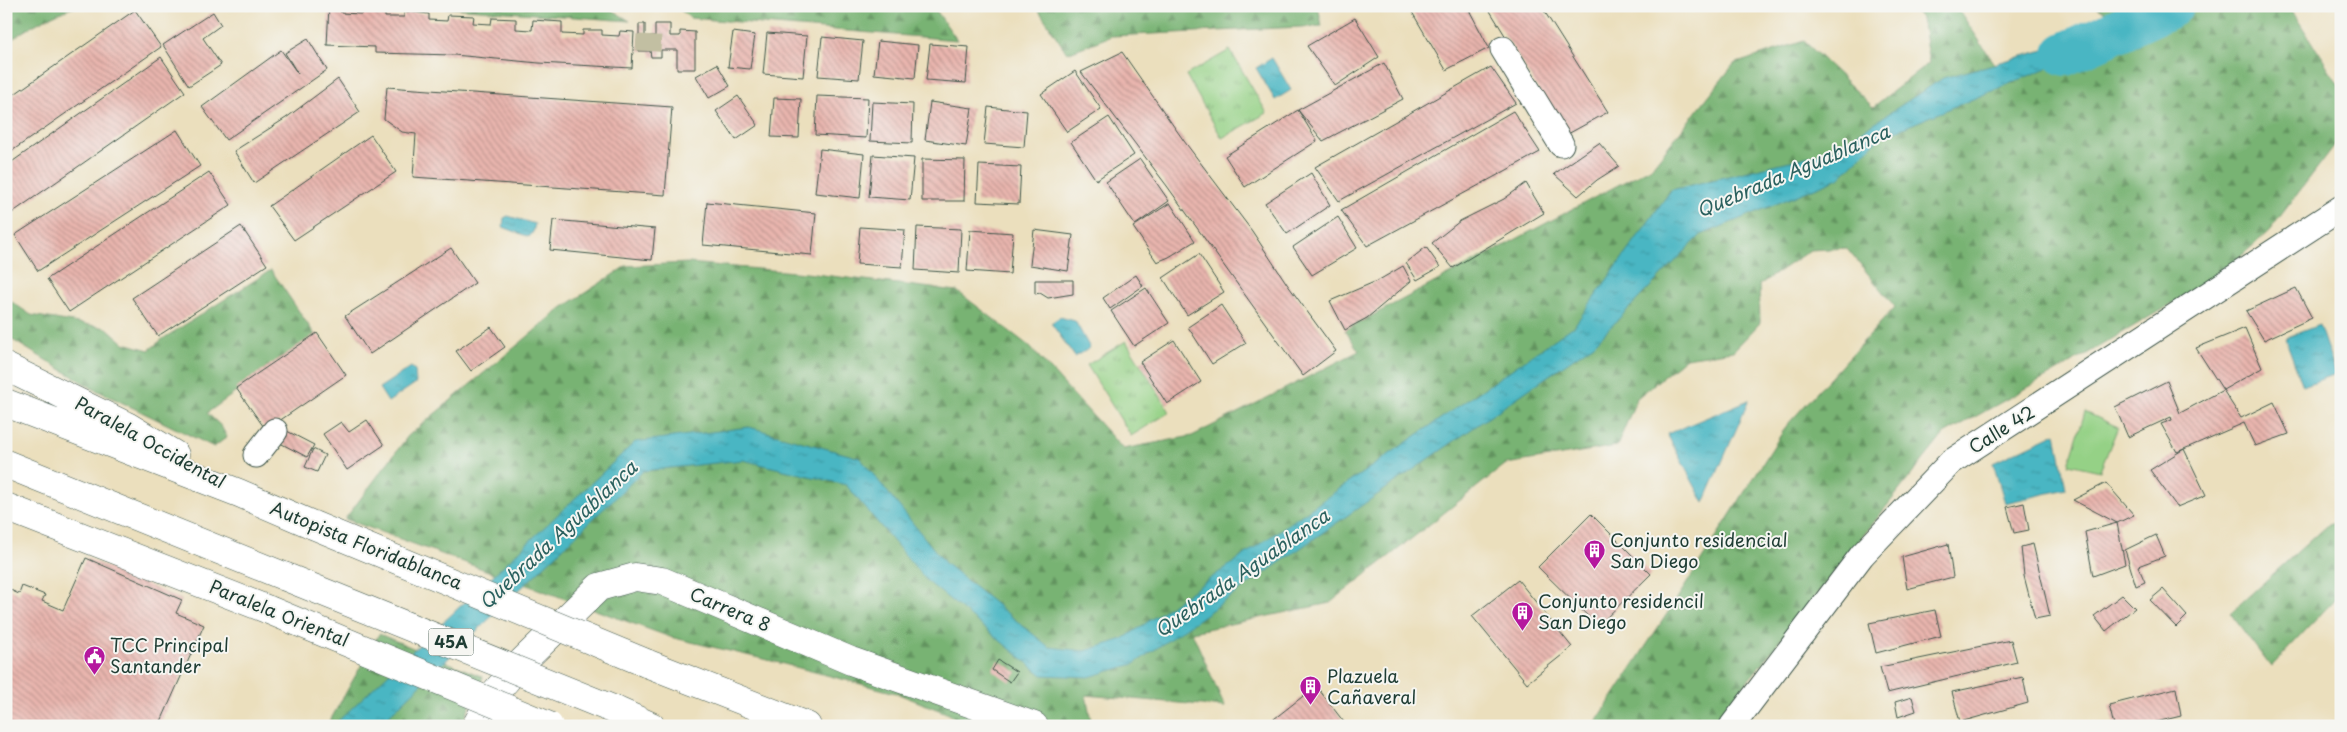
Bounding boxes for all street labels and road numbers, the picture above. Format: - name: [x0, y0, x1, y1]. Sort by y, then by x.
- street label: Paralela Occidental: [71, 389, 231, 494]
- street label: Calle 42: [1963, 398, 2039, 460]
- street label: Autopista Floridablanca: [266, 494, 467, 596]
- street label: Paralela Oriental: [206, 572, 353, 653]
- street label: Carrera 8: [686, 579, 775, 638]
- road number: 45A: [428, 628, 474, 656]

